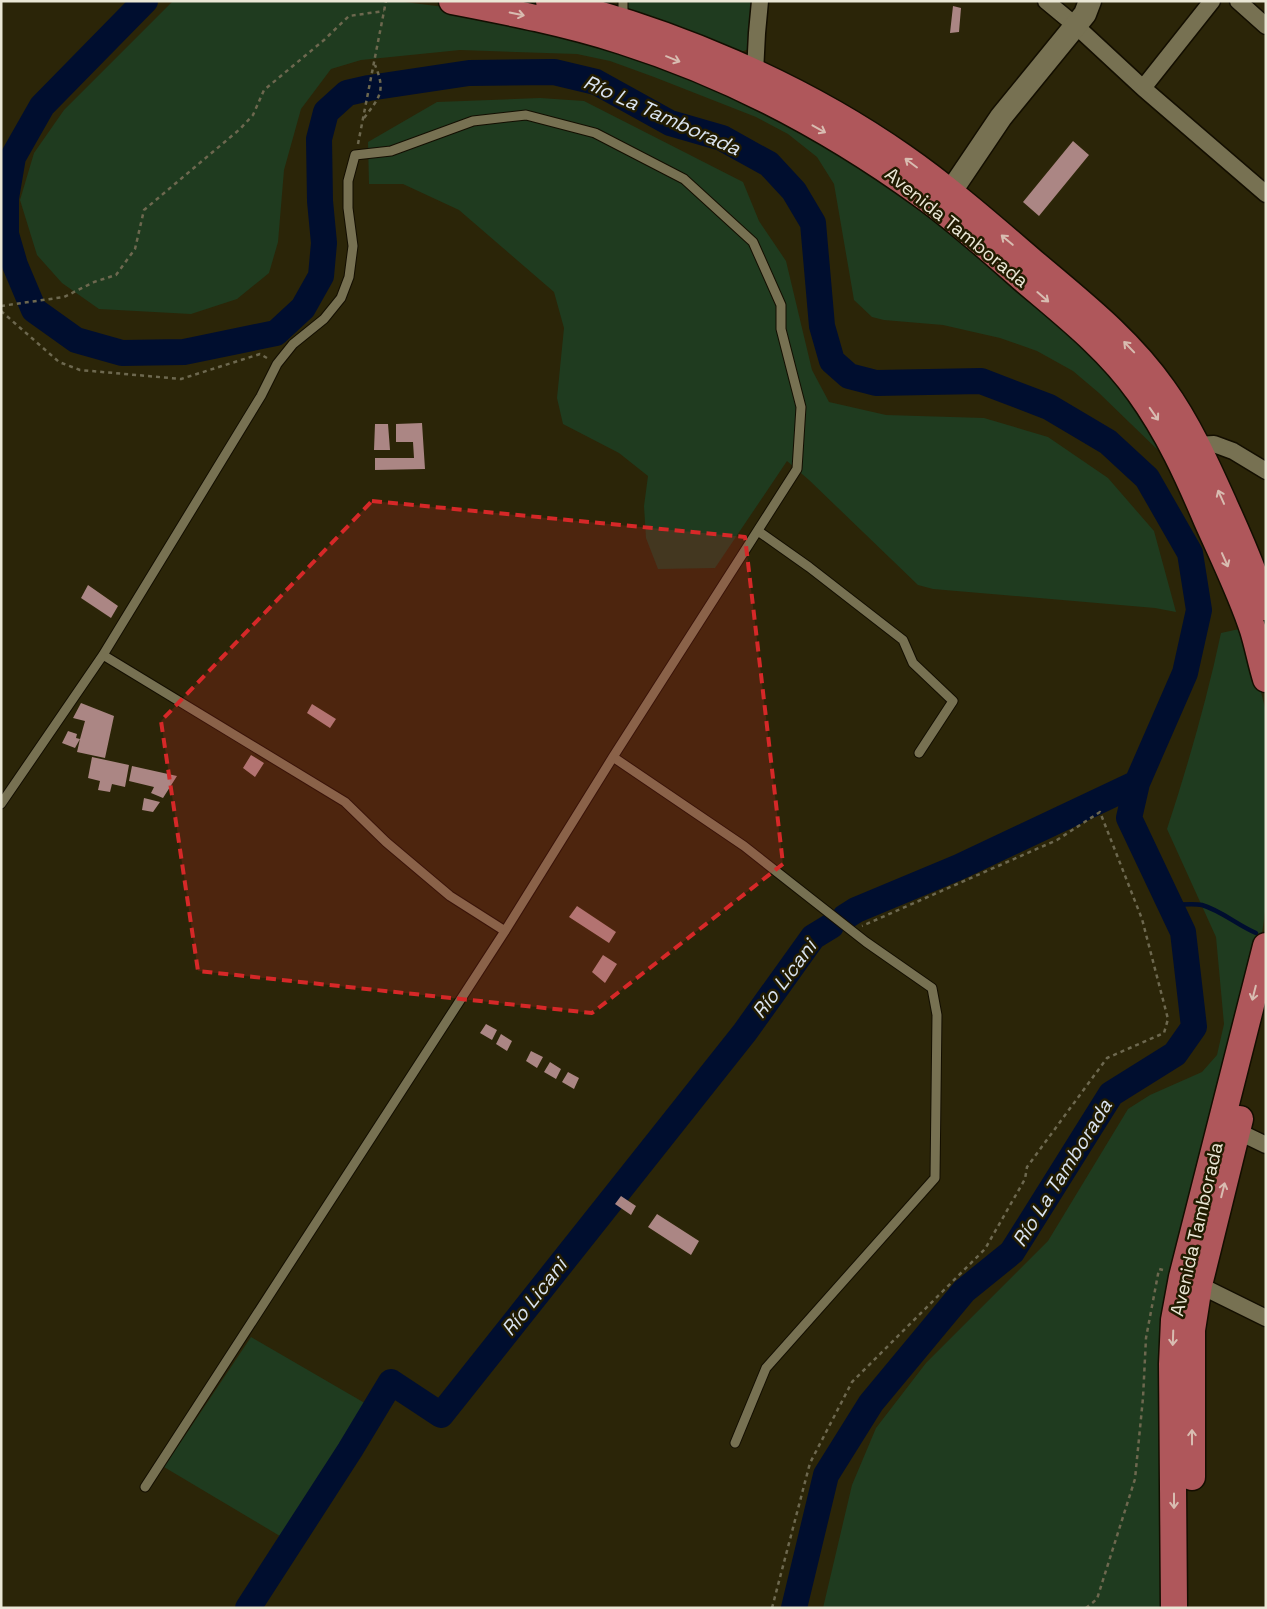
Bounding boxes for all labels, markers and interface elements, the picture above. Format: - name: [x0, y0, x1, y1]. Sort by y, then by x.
- one-way arrow: [509, 10, 525, 19]
- one-way arrow: [665, 55, 680, 64]
- water label: Río La Tamborada: [580, 69, 745, 161]
- one-way arrow: [812, 124, 827, 134]
- one-way arrow: [904, 158, 918, 168]
- street label: Avenida Tamborada: [880, 162, 1034, 293]
- one-way arrow: [1001, 235, 1014, 246]
- one-way arrow: [1037, 291, 1050, 302]
- one-way arrow: [1124, 342, 1136, 354]
- one-way arrow: [1149, 407, 1159, 421]
- one-way arrow: [1215, 490, 1225, 505]
- one-way arrow: [1220, 552, 1230, 567]
- water label: Río Licani: [746, 933, 823, 1023]
- one-way arrow: [1249, 985, 1258, 1001]
- water label: Río La Tamborada: [1006, 1094, 1118, 1251]
- street label: Avenida Tamborada: [1164, 1140, 1229, 1319]
- one-way arrow: [1219, 1183, 1228, 1199]
- water label: Río Licani: [496, 1251, 574, 1341]
- one-way arrow: [1169, 1330, 1178, 1346]
- one-way arrow: [1187, 1429, 1197, 1445]
- one-way arrow: [1169, 1492, 1179, 1509]

